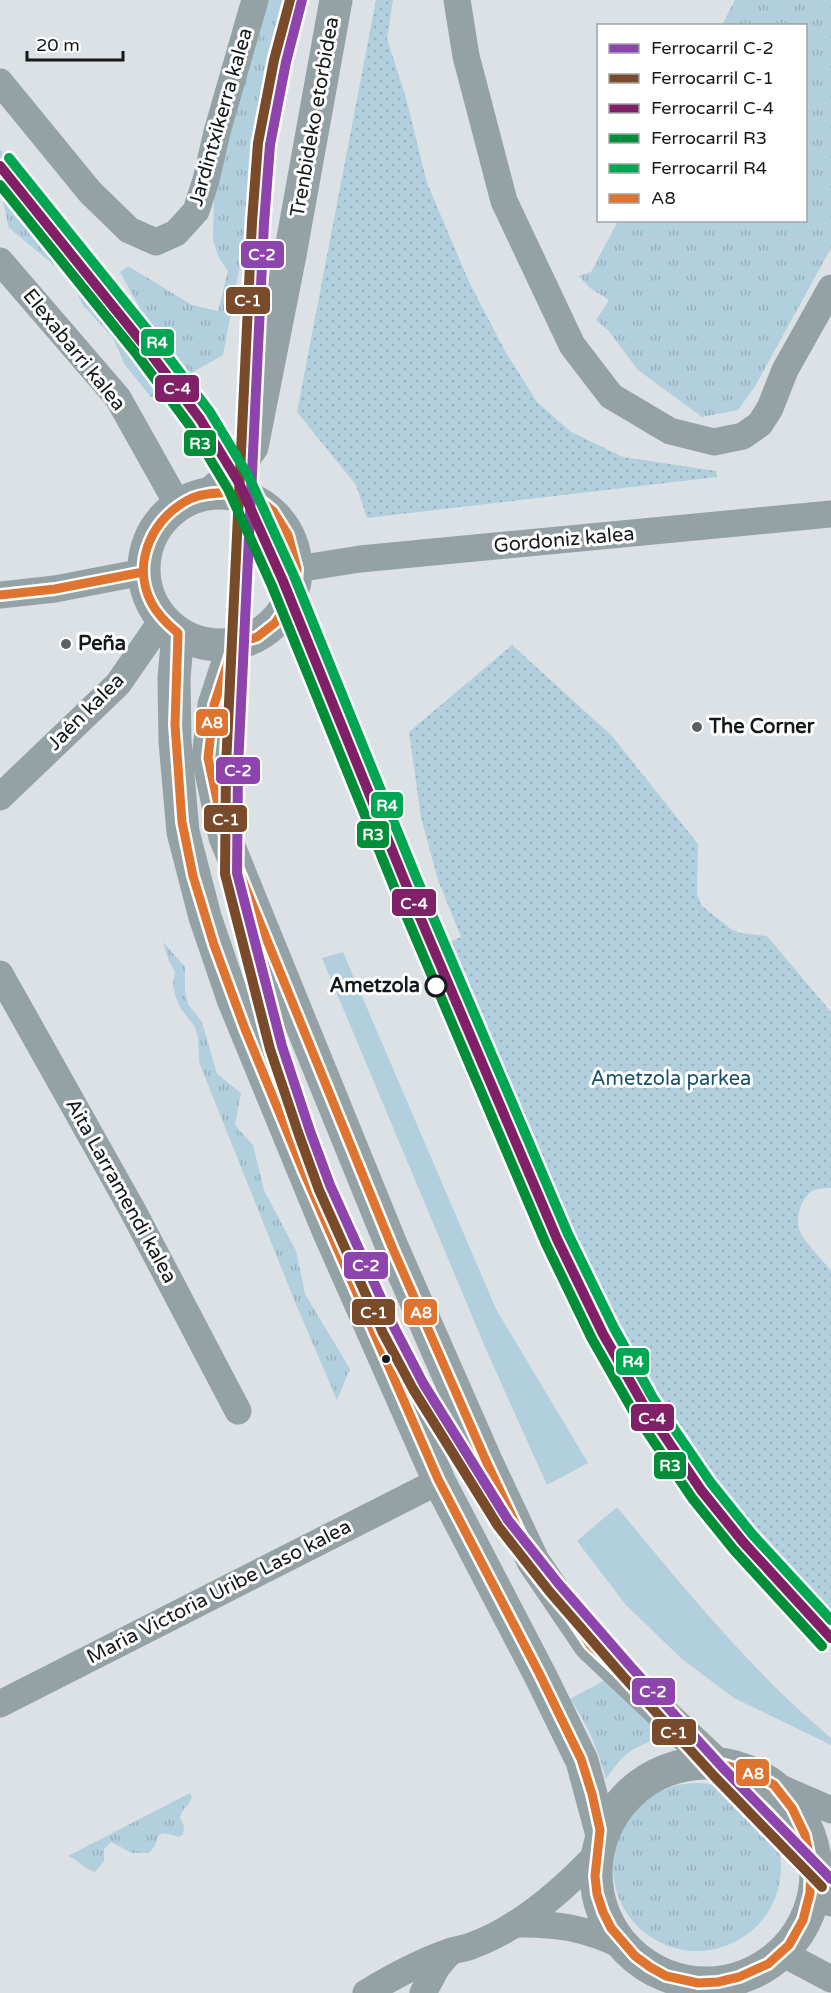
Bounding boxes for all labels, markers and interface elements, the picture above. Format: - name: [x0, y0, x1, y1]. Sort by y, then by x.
- street label: Trenbideko etorbidea: [286, 15, 344, 219]
- scale bar: [27, 24, 123, 62]
- legend: [597, 24, 807, 222]
- street label: Jardintxikerra kalea: [184, 25, 258, 209]
- text: 20 m: [36, 34, 80, 56]
- text: Ferrocarril C-2: [651, 37, 774, 59]
- text: Ferrocarril C-1: [651, 67, 774, 89]
- text: Ferrocarril C-4: [651, 97, 774, 119]
- text: Ferrocarril R3: [651, 127, 767, 149]
- text: Ferrocarril R4: [651, 157, 767, 179]
- text: A8: [651, 187, 676, 209]
- line badge: C-2: [240, 240, 285, 269]
- text: C-2: [248, 245, 276, 265]
- street label: Elexabarri kalea: [18, 284, 130, 416]
- line badge: C-1: [225, 286, 271, 315]
- text: C-1: [234, 291, 262, 311]
- line badge: R4: [140, 328, 175, 357]
- text: R4: [146, 333, 168, 353]
- line badge: C-4: [154, 374, 200, 403]
- text: C-4: [163, 379, 191, 399]
- line badge: R3: [183, 429, 217, 457]
- text: R3: [189, 434, 211, 454]
- street label: Gordoniz kalea: [493, 522, 635, 558]
- place label: Peña: [78, 632, 126, 656]
- marker: Peña: [59, 637, 73, 651]
- street label: Jaén kalea: [43, 669, 129, 755]
- line badge: A8: [195, 708, 229, 737]
- text: A8: [201, 713, 223, 733]
- place label: The Corner: [708, 715, 815, 739]
- marker: The Corner: [690, 720, 704, 734]
- line badge: C-2: [215, 756, 261, 785]
- text: C-2: [224, 761, 252, 781]
- line badge: R4: [370, 791, 404, 819]
- text: R4: [376, 796, 398, 816]
- line badge: C-1: [203, 804, 248, 833]
- text: C-1: [212, 810, 240, 830]
- line badge: R3: [356, 820, 390, 849]
- text: R3: [362, 825, 384, 845]
- line badge: C-4: [391, 888, 437, 917]
- text: C-4: [400, 894, 428, 914]
- place label: Ametzola: [330, 974, 420, 998]
- marker: Ametzola: [425, 975, 447, 997]
- park label: Ametzola parkea: [591, 1067, 751, 1091]
- street label: Aita Larramendi kalea: [60, 1095, 182, 1287]
- line badge: C-2: [343, 1251, 389, 1280]
- text: C-2: [352, 1256, 380, 1276]
- line badge: C-1: [351, 1298, 396, 1326]
- line badge: A8: [403, 1298, 438, 1326]
- text: C-1: [360, 1303, 388, 1323]
- text: A8: [410, 1303, 432, 1323]
- line badge: R4: [615, 1347, 650, 1376]
- text: R4: [622, 1352, 644, 1372]
- unlabelled marker: [380, 1353, 392, 1365]
- line badge: C-4: [630, 1403, 675, 1432]
- text: C-4: [638, 1409, 666, 1429]
- line badge: R3: [653, 1451, 687, 1480]
- text: R3: [659, 1456, 681, 1476]
- street label: Maria Victoria Uribe Laso kalea: [83, 1515, 355, 1669]
- line badge: C-2: [631, 1677, 676, 1706]
- text: C-2: [639, 1682, 667, 1702]
- line badge: C-1: [651, 1718, 697, 1746]
- text: C-1: [660, 1723, 688, 1743]
- line badge: A8: [735, 1758, 770, 1787]
- text: A8: [742, 1764, 764, 1784]

